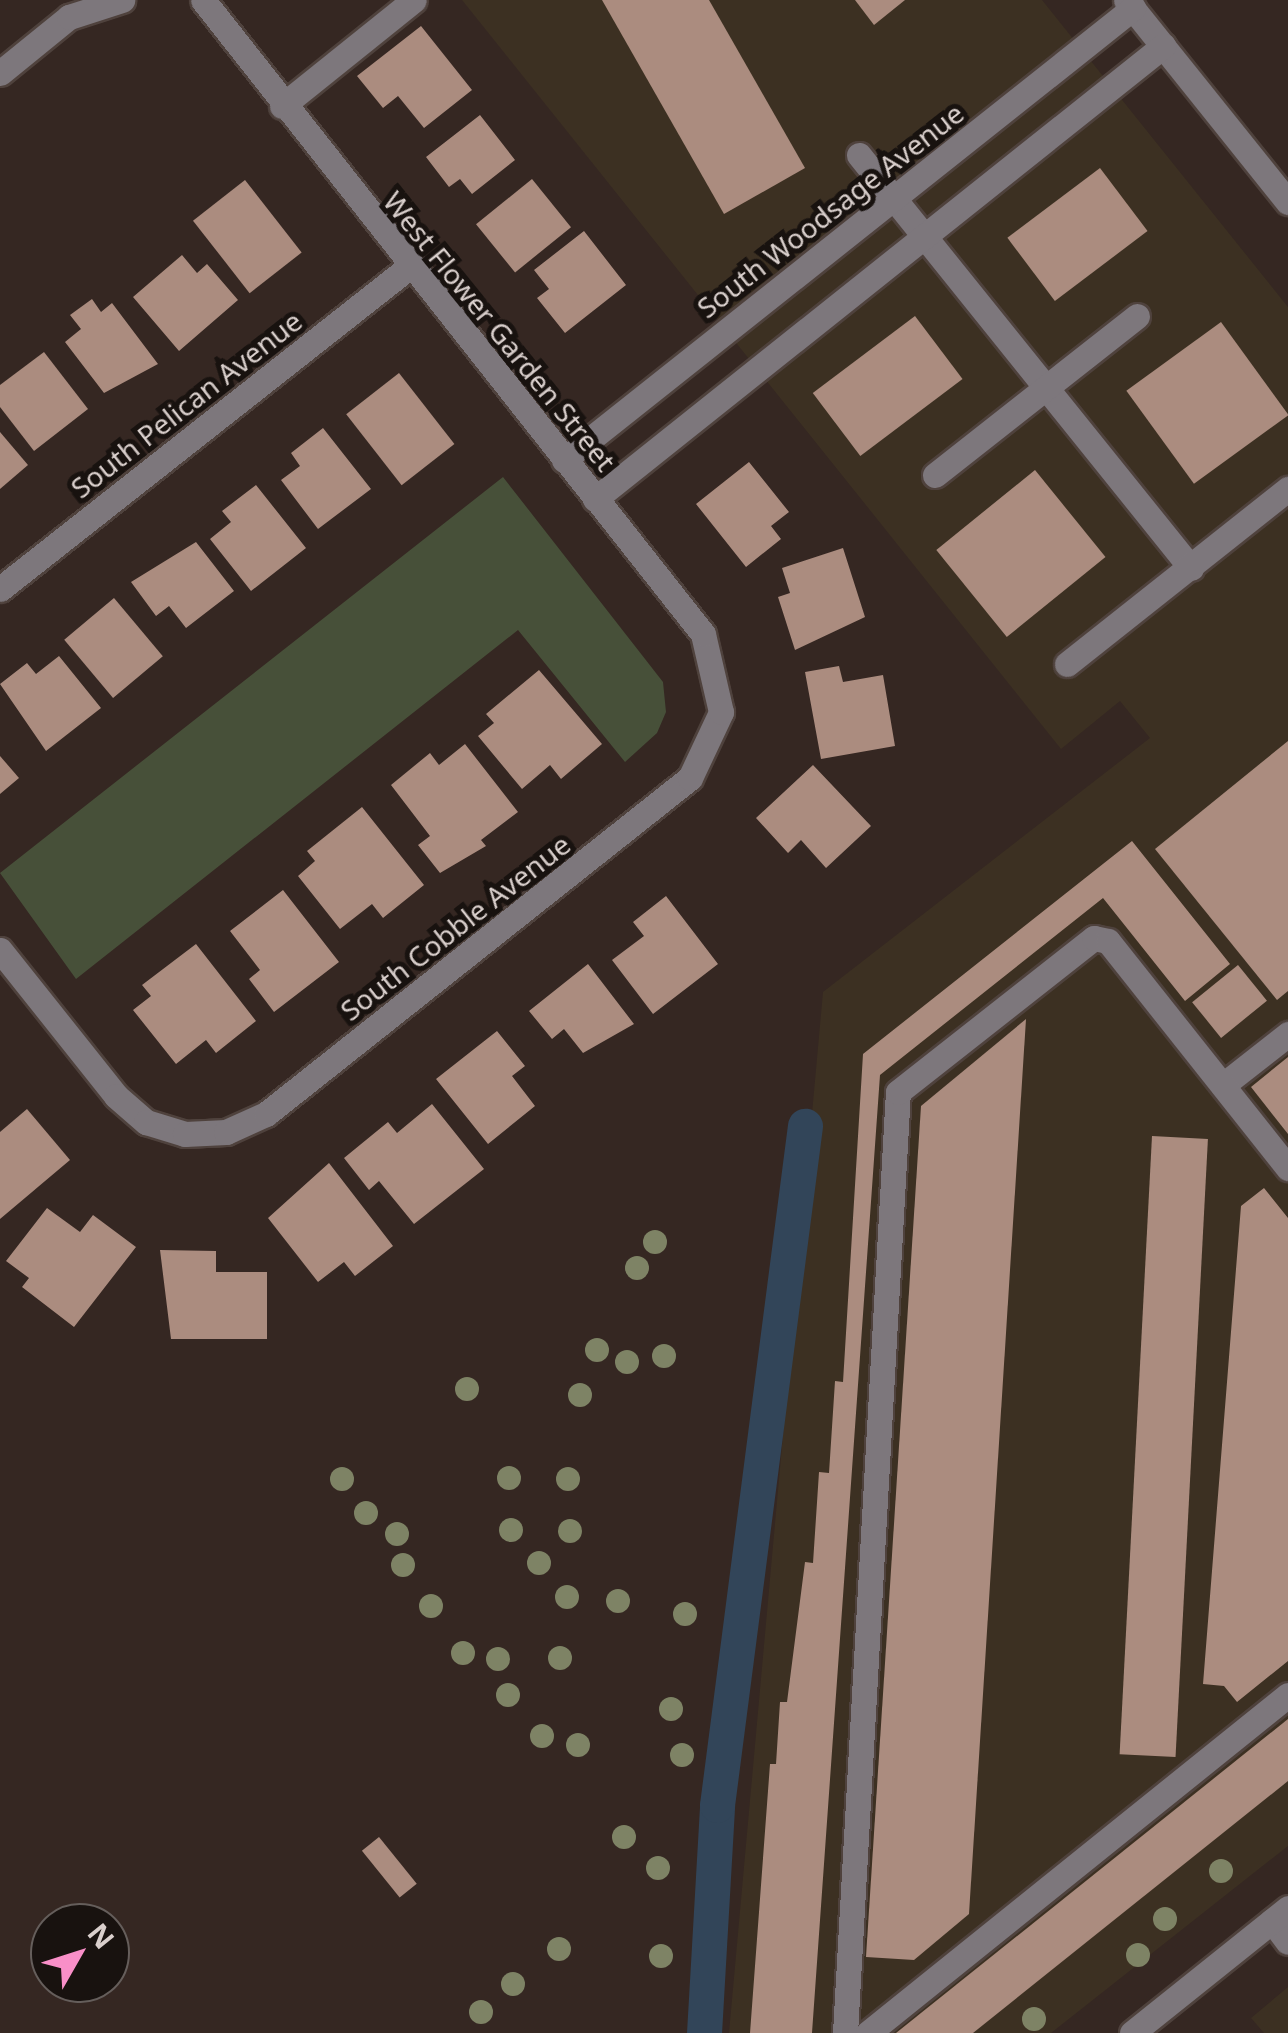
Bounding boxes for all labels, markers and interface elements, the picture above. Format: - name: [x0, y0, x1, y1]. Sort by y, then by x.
- street label: South Woodsage Avenue: [690, 96, 970, 324]
- street label: West Flower Garden Street: [377, 185, 623, 477]
- street label: South Pelican Avenue: [64, 303, 308, 505]
- street label: South Cobble Avenue: [334, 827, 576, 1027]
- north arrow: [30, 1903, 130, 2003]
- text: N: [80, 1915, 124, 1956]

